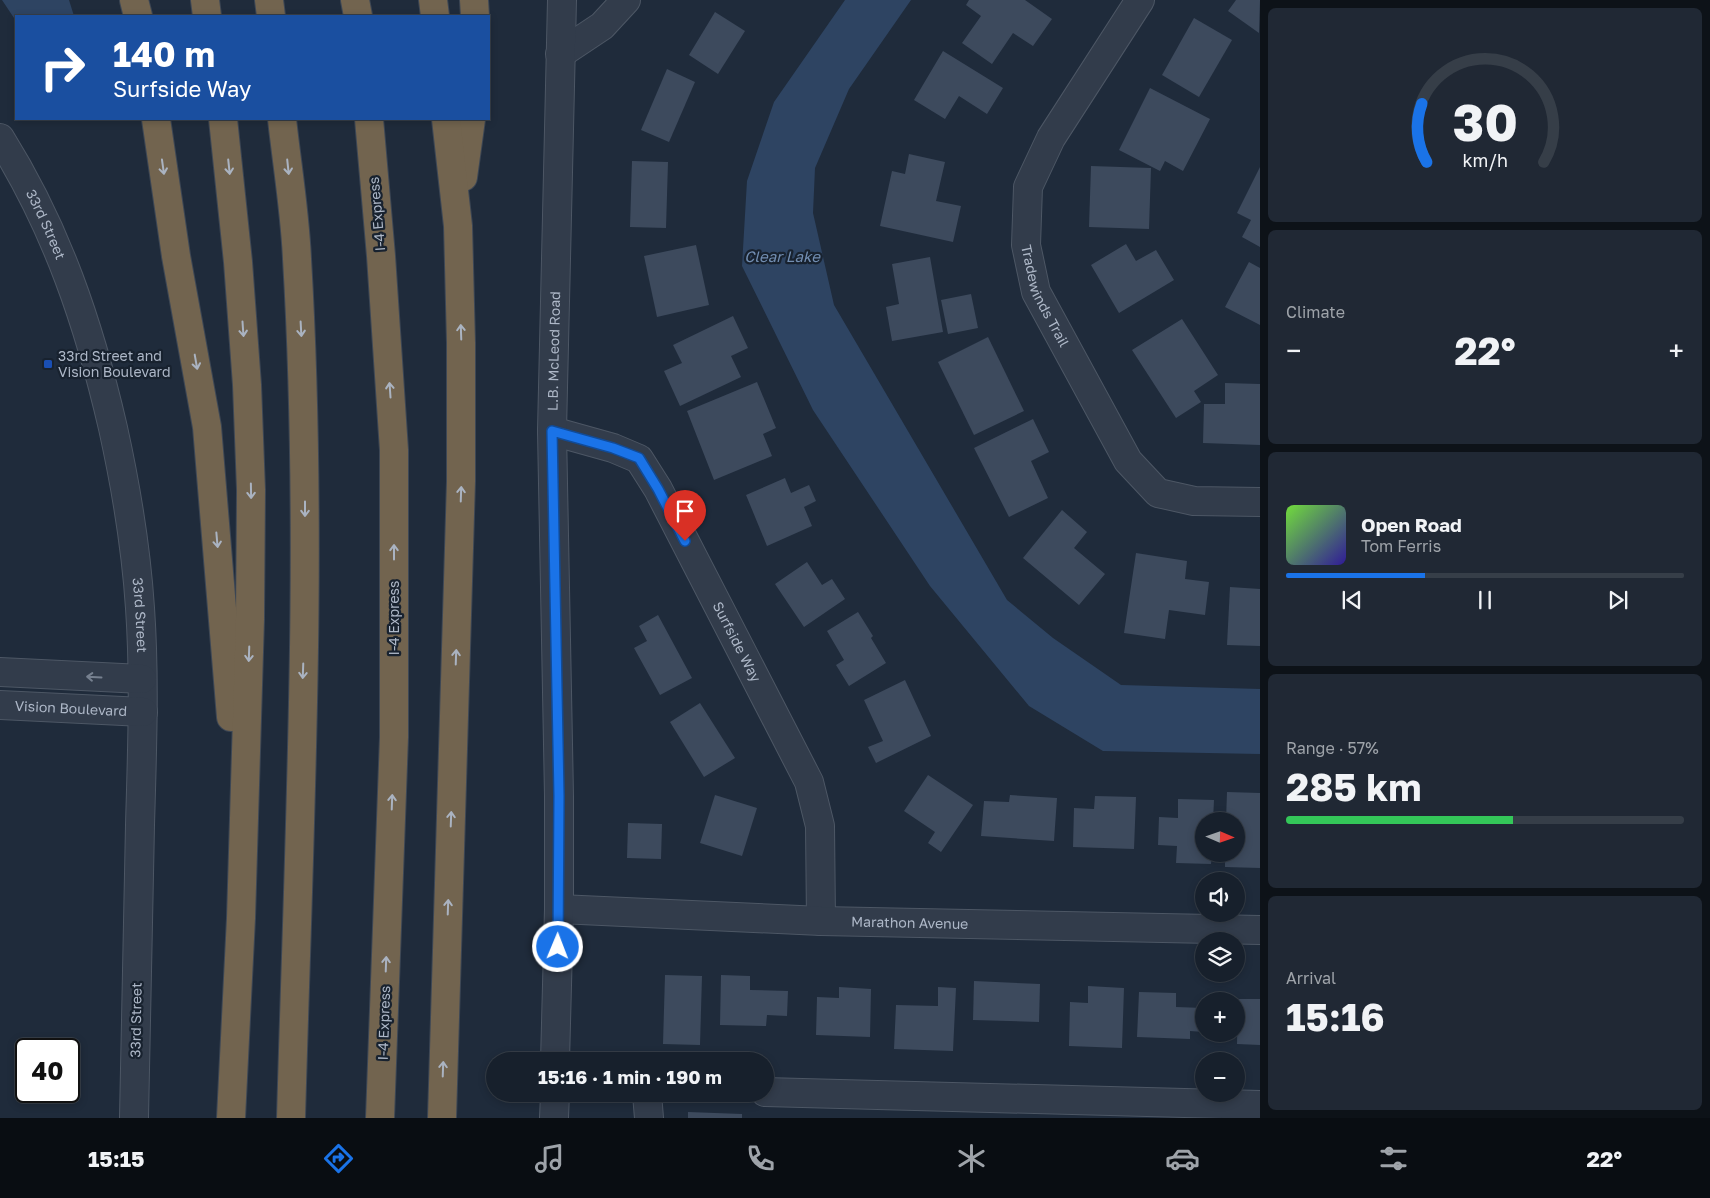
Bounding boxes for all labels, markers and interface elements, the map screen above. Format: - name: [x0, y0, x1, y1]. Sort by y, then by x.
- text: 140 m: [113, 33, 215, 75]
- icon: right: [30, 35, 95, 100]
- text: Surfside Way: [113, 75, 251, 102]
- text: 30: [1452, 90, 1518, 152]
- text: km/h: [1462, 149, 1508, 171]
- one-way arrow: [159, 159, 169, 175]
- one-way arrow: [224, 159, 234, 175]
- one-way arrow: [283, 159, 292, 175]
- street label: I-4 Express: [365, 176, 388, 252]
- street label: 33rd Street: [23, 186, 70, 262]
- street label: Tradewinds Trail: [1018, 243, 1073, 350]
- water label: Clear Lake: [744, 247, 821, 265]
- street label: L.B. McLeod Road: [543, 291, 563, 411]
- text: Climate: [1286, 302, 1345, 322]
- one-way arrow: [239, 321, 248, 337]
- one-way arrow: [296, 321, 305, 337]
- one-way arrow: [456, 324, 465, 340]
- text: 22°: [1454, 328, 1516, 373]
- text: −: [1286, 334, 1301, 367]
- text: +: [1669, 334, 1684, 367]
- place label: 33rd Street and Vision Boulevard: [58, 347, 171, 380]
- one-way arrow: [191, 353, 201, 369]
- marker: 33rd Street and Vision Boulevard: [42, 358, 54, 370]
- one-way arrow: [385, 382, 394, 398]
- one-way arrow: [246, 483, 256, 499]
- one-way arrow: [456, 487, 465, 503]
- pin: [664, 490, 706, 541]
- icon: arrive: [671, 497, 699, 525]
- one-way arrow: [300, 500, 310, 517]
- text: Open Road: [1361, 513, 1462, 536]
- one-way arrow: [212, 532, 222, 548]
- text: Tom Ferris: [1361, 536, 1441, 556]
- one-way arrow: [389, 544, 399, 560]
- street label: 33rd Street: [130, 577, 151, 653]
- street label: I-4 Express: [385, 581, 402, 655]
- icon: previous: [1338, 586, 1366, 614]
- icon: pause: [1471, 586, 1499, 614]
- icon: next: [1604, 586, 1632, 614]
- street label: Surfside Way: [709, 599, 765, 685]
- one-way arrow: [245, 645, 254, 661]
- one-way arrow: [451, 649, 460, 665]
- one-way arrow: [299, 663, 308, 679]
- one-way arrow: [86, 672, 102, 681]
- street label: Vision Boulevard: [14, 697, 128, 719]
- text: Range · 57%: [1286, 738, 1379, 758]
- text: 285 km: [1286, 764, 1421, 809]
- one-way arrow: [387, 794, 397, 810]
- one-way arrow: [446, 811, 456, 828]
- north arrow: [1195, 812, 1245, 862]
- map controls: [1195, 812, 1245, 1102]
- button: sound: [1195, 872, 1245, 922]
- one-way arrow: [444, 899, 453, 915]
- street label: Marathon Avenue: [851, 913, 969, 932]
- position arrow: [531, 920, 583, 972]
- button: layers: [1195, 932, 1245, 982]
- one-way arrow: [381, 957, 391, 973]
- text: Arrival: [1286, 968, 1336, 988]
- street label: 33rd Street: [126, 982, 145, 1058]
- street label: I-4 Express: [374, 985, 393, 1061]
- button: +: [1195, 992, 1245, 1042]
- text: 15:16: [1286, 994, 1385, 1039]
- speed limit sign: 40: [15, 1038, 80, 1103]
- button: −: [1195, 1052, 1245, 1102]
- one-way arrow: [438, 1062, 448, 1078]
- text: 15:16 · 1 min · 190 m: [538, 1065, 722, 1088]
- icon: directions: [321, 1141, 356, 1176]
- icon: music: [532, 1141, 567, 1176]
- icon: phone: [743, 1141, 778, 1176]
- icon: climate: [954, 1141, 989, 1176]
- icon: car: [1165, 1141, 1200, 1176]
- icon: filters: [1376, 1141, 1411, 1176]
- text: 15:15: [88, 1145, 145, 1172]
- text: 22°: [1587, 1145, 1622, 1172]

